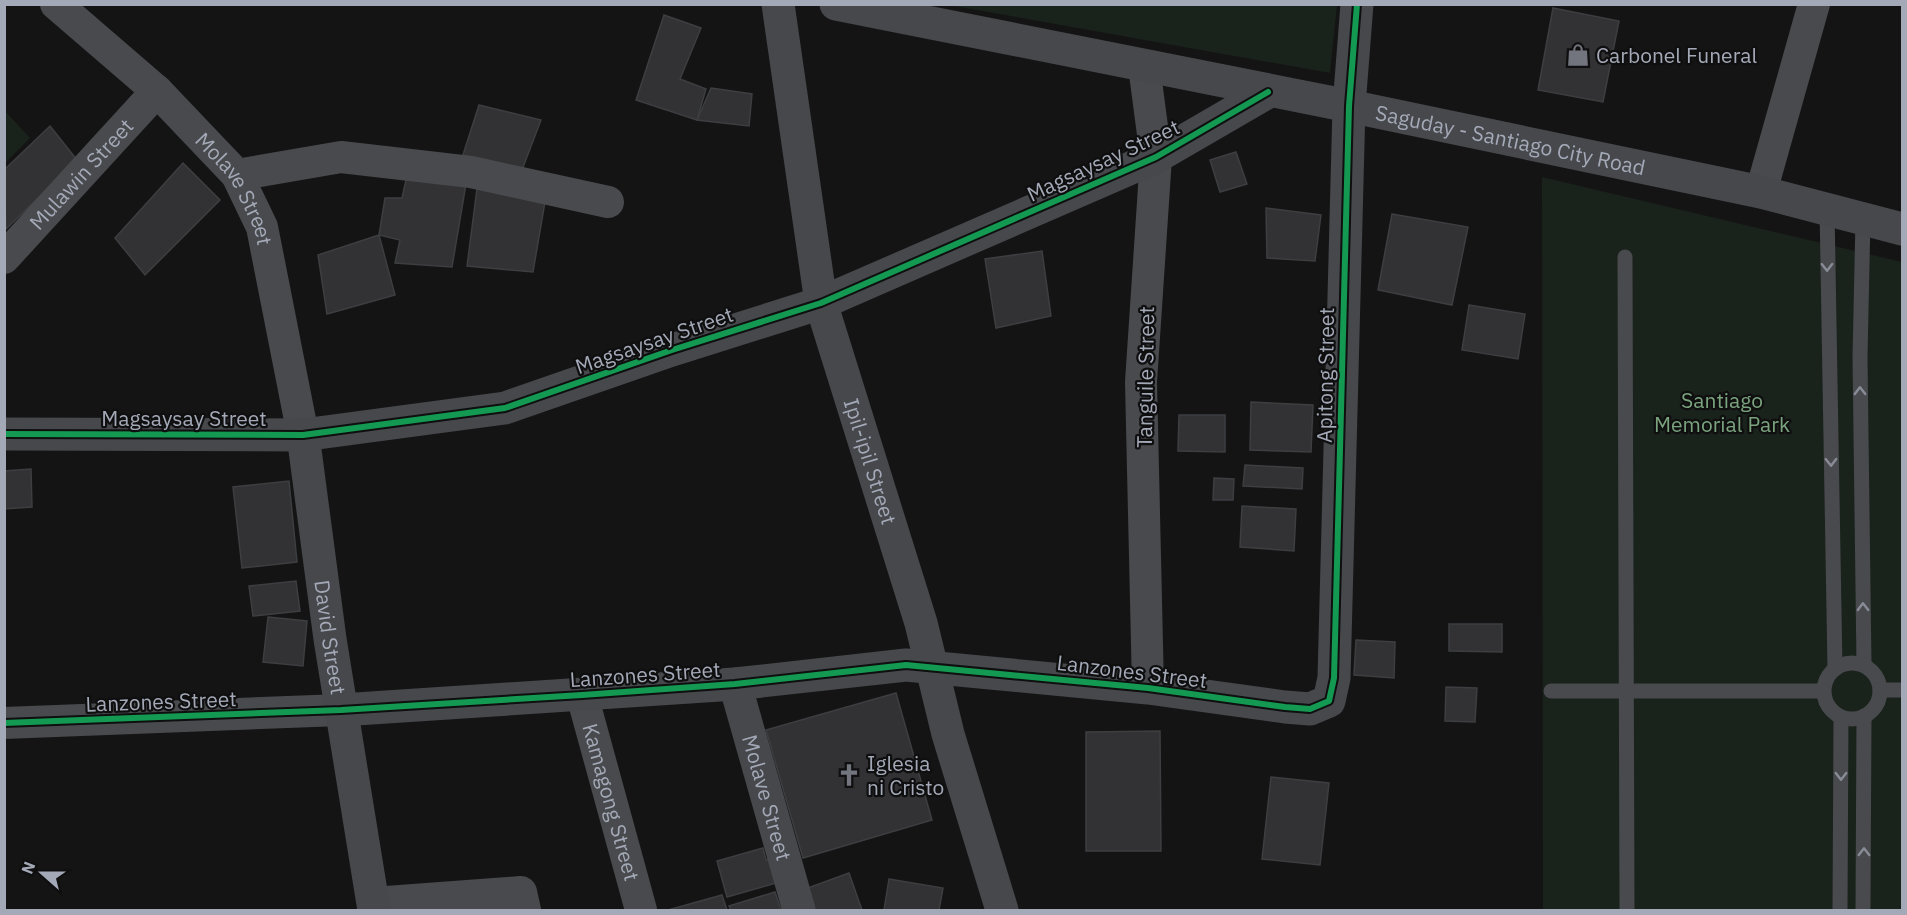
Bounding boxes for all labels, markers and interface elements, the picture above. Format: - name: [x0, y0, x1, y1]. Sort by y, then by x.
- place label: Carbonel Funeral: [1596, 41, 1757, 69]
- shop icon: Carbonel Funeral: [1565, 42, 1591, 68]
- street label: Saguday - Santiago City Road: [1373, 98, 1648, 181]
- street label: Mulawin Street: [23, 112, 139, 236]
- street label: Magsaysay Street: [1022, 112, 1184, 208]
- street label: Molave Street: [189, 126, 279, 247]
- one-way arrow: [1821, 262, 1834, 271]
- street label: Magsaysay Street: [571, 300, 737, 380]
- street label: Tanguile Street: [1130, 306, 1160, 448]
- street label: Apitong Street: [1310, 307, 1340, 443]
- park label: Santiago Memorial Park: [1654, 386, 1790, 438]
- one-way arrow: [1854, 386, 1867, 395]
- street label: Ipil-ipil Street: [838, 395, 903, 528]
- street label: Magsaysay Street: [101, 404, 267, 432]
- one-way arrow: [1824, 457, 1837, 466]
- street label: David Street: [308, 578, 353, 696]
- one-way arrow: [1857, 602, 1869, 611]
- street label: Lanzones Street: [1055, 648, 1209, 694]
- street label: Lanzones Street: [569, 655, 721, 693]
- street label: Lanzones Street: [85, 684, 237, 718]
- street label: Kamagong Street: [576, 720, 646, 884]
- street label: Molave Street: [736, 731, 798, 864]
- place label: Iglesia ni Cristo: [867, 749, 944, 801]
- church icon: Iglesia ni Cristo: [836, 762, 862, 788]
- one-way arrow: [1835, 771, 1847, 780]
- north arrow: [12, 843, 72, 903]
- one-way arrow: [1858, 848, 1870, 857]
- text: N: [17, 859, 39, 877]

